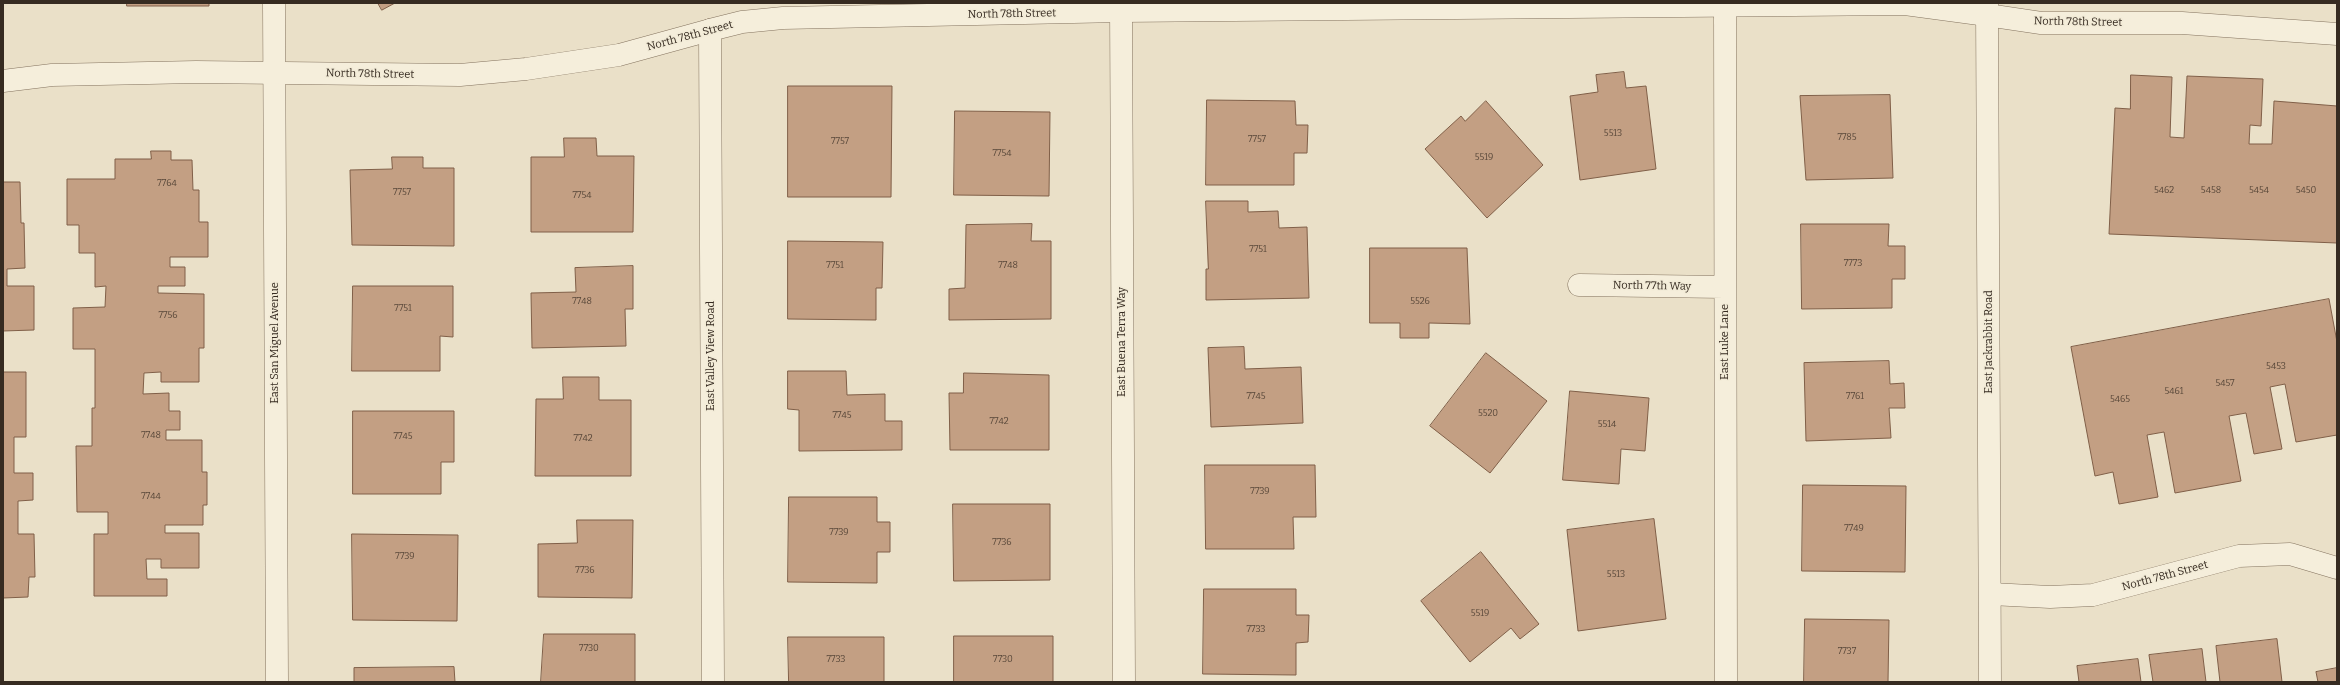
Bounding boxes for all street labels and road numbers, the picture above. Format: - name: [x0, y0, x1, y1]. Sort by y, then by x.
- street label: North 78th Street: [968, 7, 1056, 21]
- street label: North 78th Street: [2034, 15, 2122, 29]
- street label: North 78th Street: [646, 18, 734, 54]
- street label: North 78th Street: [326, 67, 414, 81]
- street label: North 77th Way: [1613, 279, 1691, 293]
- street label: East San Miguel Avenue: [268, 282, 282, 404]
- street label: East Buena Terra Way: [1115, 287, 1129, 397]
- street label: East Jackrabbit Road: [1982, 290, 1996, 394]
- street label: East Valley View Road: [704, 301, 718, 411]
- street label: East Luke Lane: [1718, 304, 1732, 380]
- street label: North 78th Street: [2121, 558, 2209, 594]

